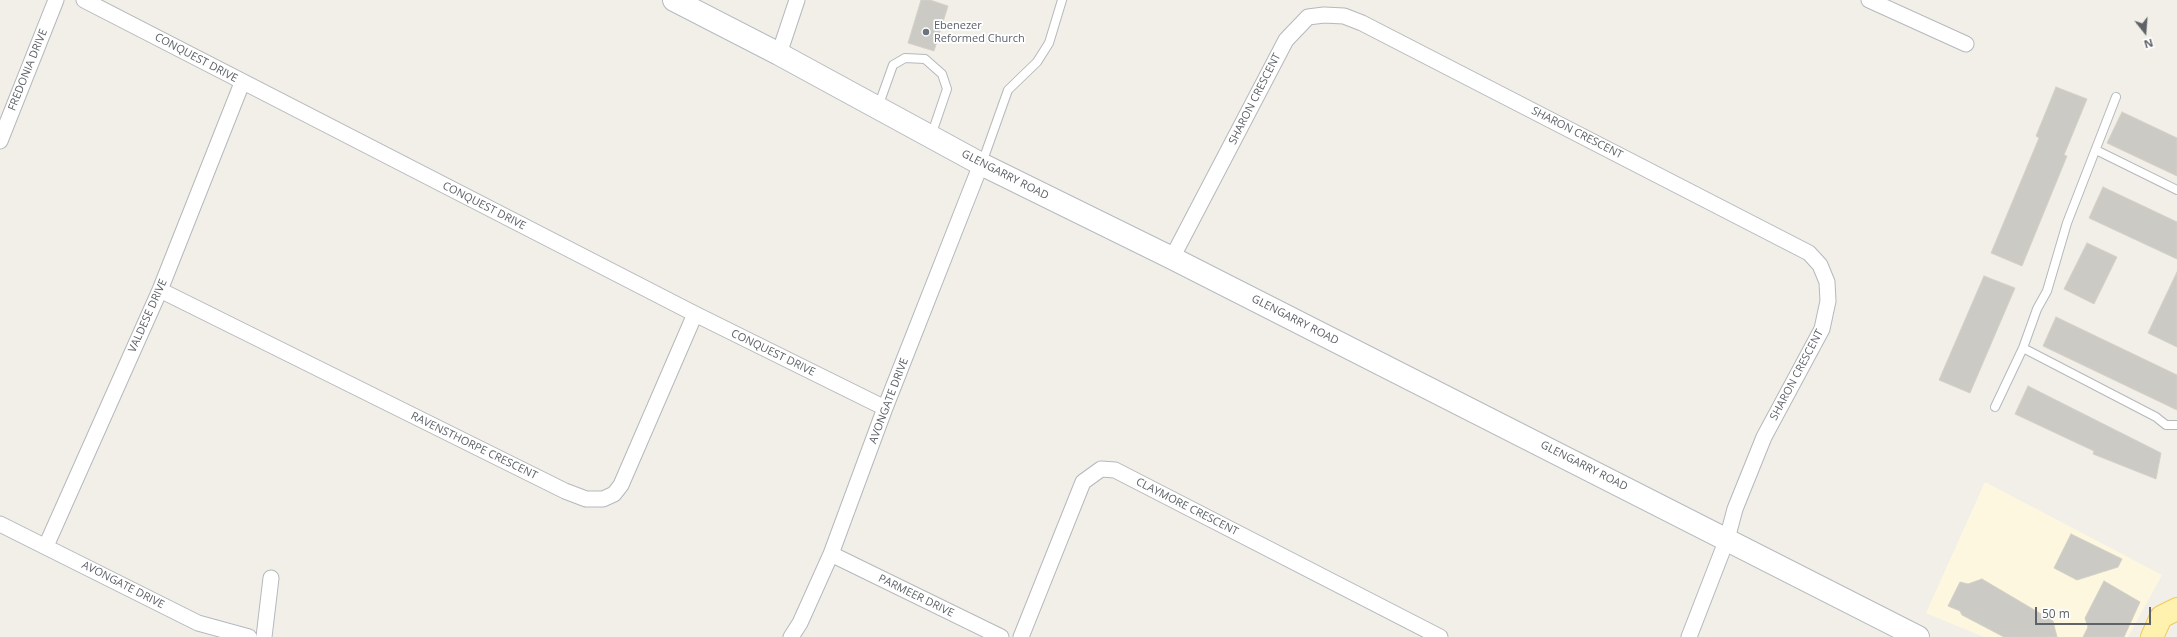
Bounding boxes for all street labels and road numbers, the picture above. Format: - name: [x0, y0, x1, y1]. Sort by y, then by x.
- street label: FREDONIA DRIVE: [6, 27, 50, 113]
- street label: CONQUEST DRIVE: [152, 31, 240, 85]
- street label: SHARON CRESCENT: [1226, 51, 1284, 147]
- street label: SHARON CRESCENT: [1529, 104, 1625, 162]
- street label: GLENGARRY ROAD: [959, 147, 1051, 203]
- street label: CONQUEST DRIVE: [440, 179, 528, 233]
- street label: VALDESE DRIVE: [126, 277, 170, 355]
- street label: GLENGARRY ROAD: [1249, 292, 1341, 348]
- street label: CONQUEST DRIVE: [729, 327, 817, 379]
- street label: SHARON CRESCENT: [1768, 327, 1826, 423]
- street label: AVONGATE DRIVE: [867, 356, 911, 446]
- street label: RAVENSTHORPE CRESCENT: [409, 410, 539, 482]
- street label: GLENGARRY ROAD: [1538, 438, 1630, 494]
- street label: CLAYMORE CRESCENT: [1134, 475, 1240, 539]
- street label: AVONGATE DRIVE: [80, 558, 166, 612]
- street label: PARMEER DRIVE: [876, 572, 956, 620]

